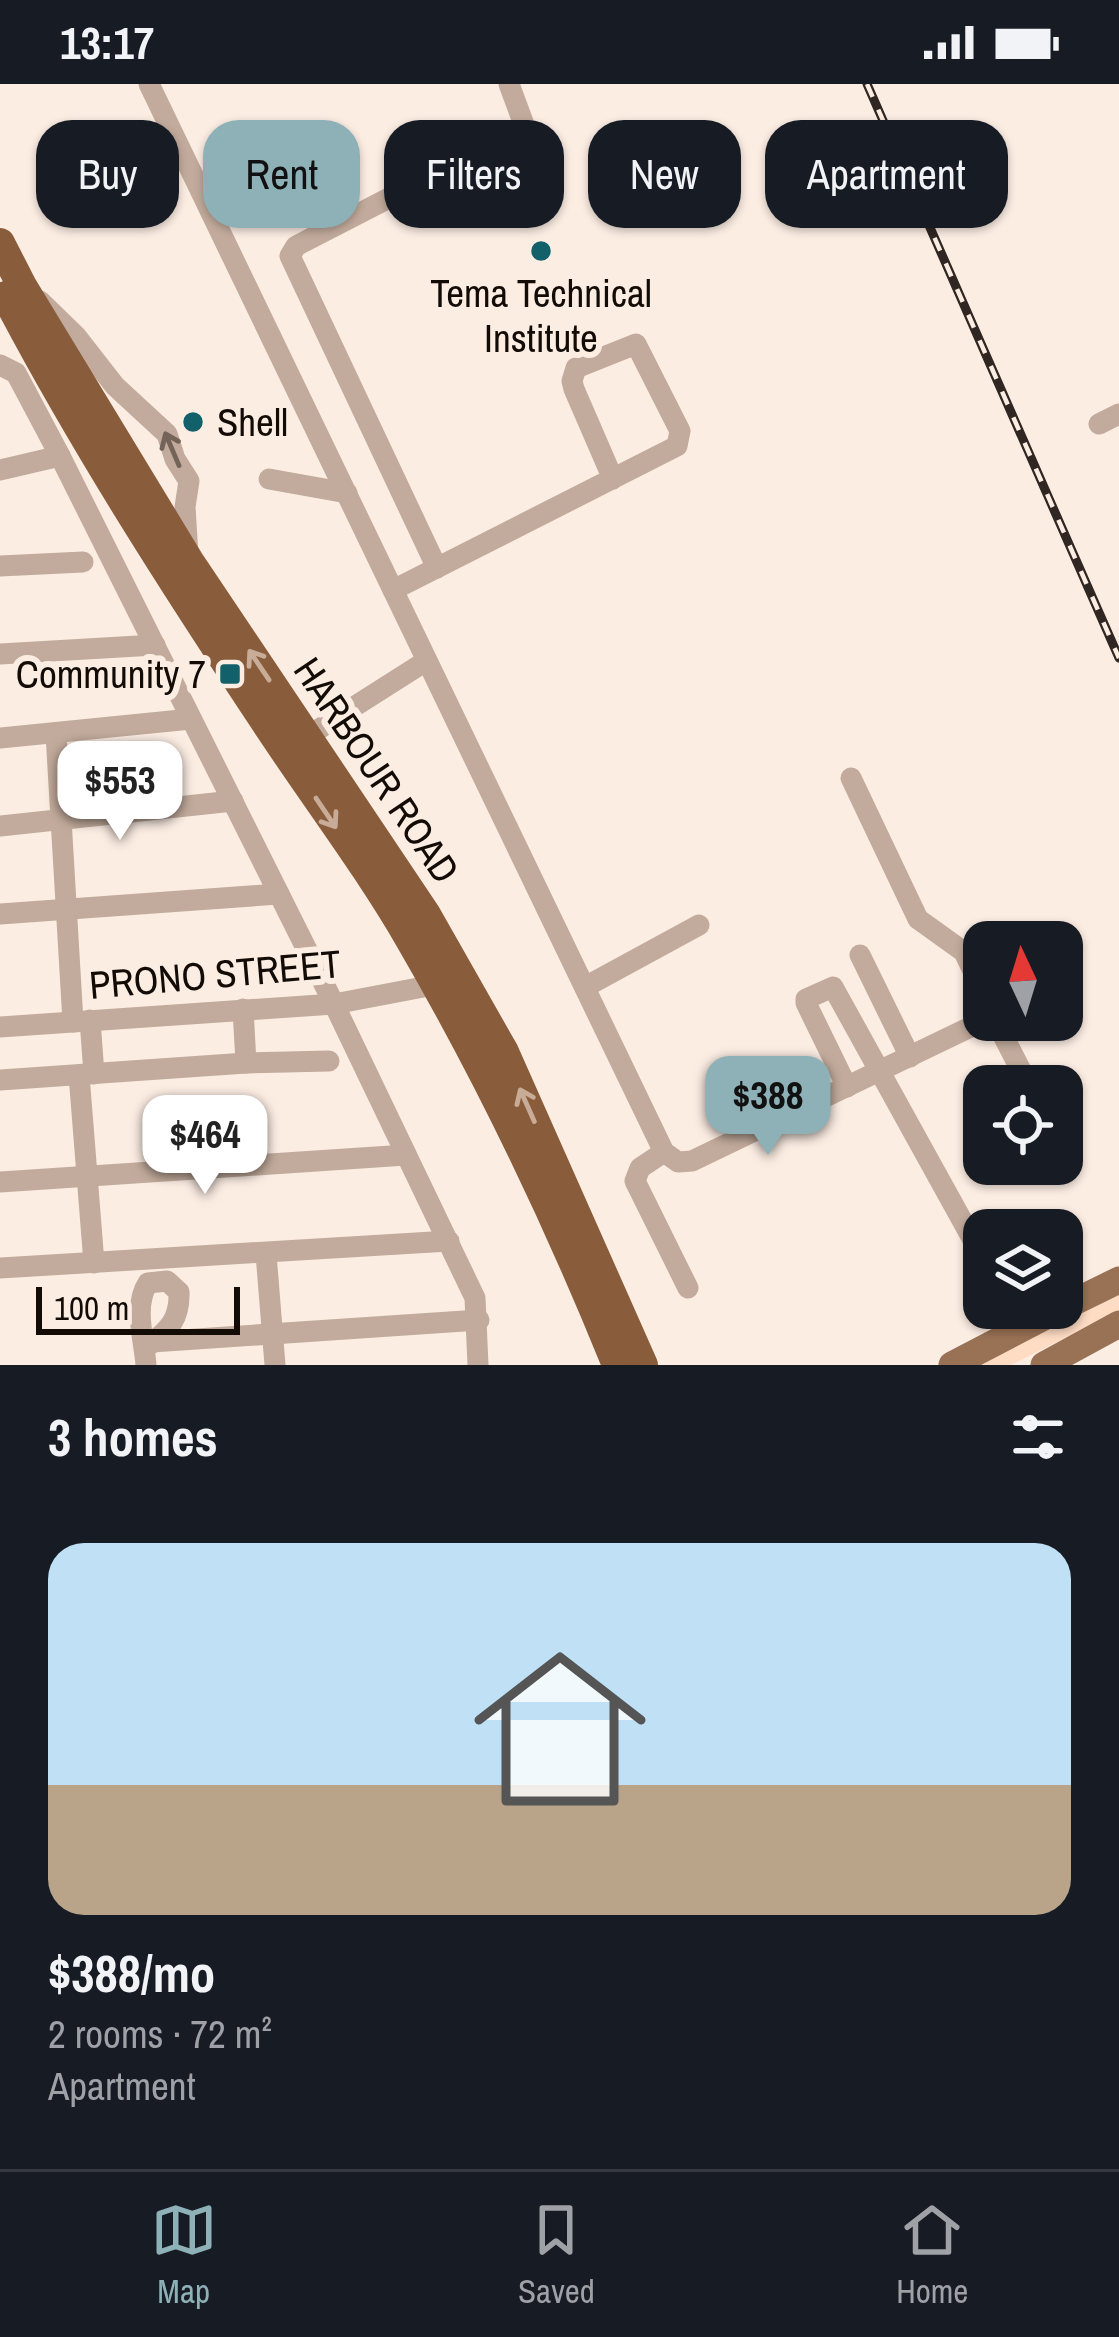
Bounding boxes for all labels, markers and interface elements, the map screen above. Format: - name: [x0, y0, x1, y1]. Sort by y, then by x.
- text: 13:17: [60, 12, 154, 73]
- chip: Buy: [36, 120, 179, 228]
- chip: Rent: [203, 120, 360, 228]
- chip: Filters: [384, 120, 564, 228]
- chip: New: [588, 120, 741, 228]
- chip: Apartment: [765, 120, 1008, 228]
- marker: Tema Technical Institute: [528, 238, 554, 264]
- place label: Tema Technical Institute: [430, 267, 652, 364]
- place label: Shell: [217, 396, 288, 448]
- marker: Shell: [180, 409, 206, 435]
- one-way arrow: [160, 431, 181, 468]
- street label: HARBOUR ROAD: [282, 647, 472, 893]
- place label: Community 7: [16, 648, 206, 700]
- one-way arrow: [247, 648, 272, 682]
- marker: Community 7: [217, 661, 243, 687]
- pin: $553: [49, 741, 191, 843]
- text: $553: [84, 754, 156, 806]
- one-way arrow: [313, 796, 338, 829]
- north arrow: [963, 921, 1083, 1041]
- map controls: [963, 921, 1083, 1329]
- street label: PRONO STREET: [87, 937, 343, 1011]
- pin: $388: [697, 1056, 839, 1158]
- button: locate: [963, 1065, 1083, 1185]
- text: $388: [732, 1069, 804, 1121]
- one-way arrow: [515, 1087, 537, 1123]
- pin: $464: [134, 1095, 276, 1197]
- text: $464: [169, 1108, 241, 1160]
- button: layers: [963, 1209, 1083, 1329]
- scale bar: [36, 1281, 240, 1334]
- text: 100 m: [54, 1286, 129, 1330]
- text: 3 homes: [48, 1403, 218, 1472]
- icon: filters: [1005, 1404, 1071, 1470]
- icon: home: [452, 1621, 668, 1837]
- text: $388/mo: [48, 1939, 215, 2008]
- text: 2 rooms · 72 m²: [48, 2008, 272, 2060]
- text: Apartment: [48, 2060, 196, 2112]
- tab: Map: [151, 2197, 217, 2313]
- tab: Saved: [518, 2197, 595, 2313]
- tab: Home: [896, 2197, 968, 2313]

